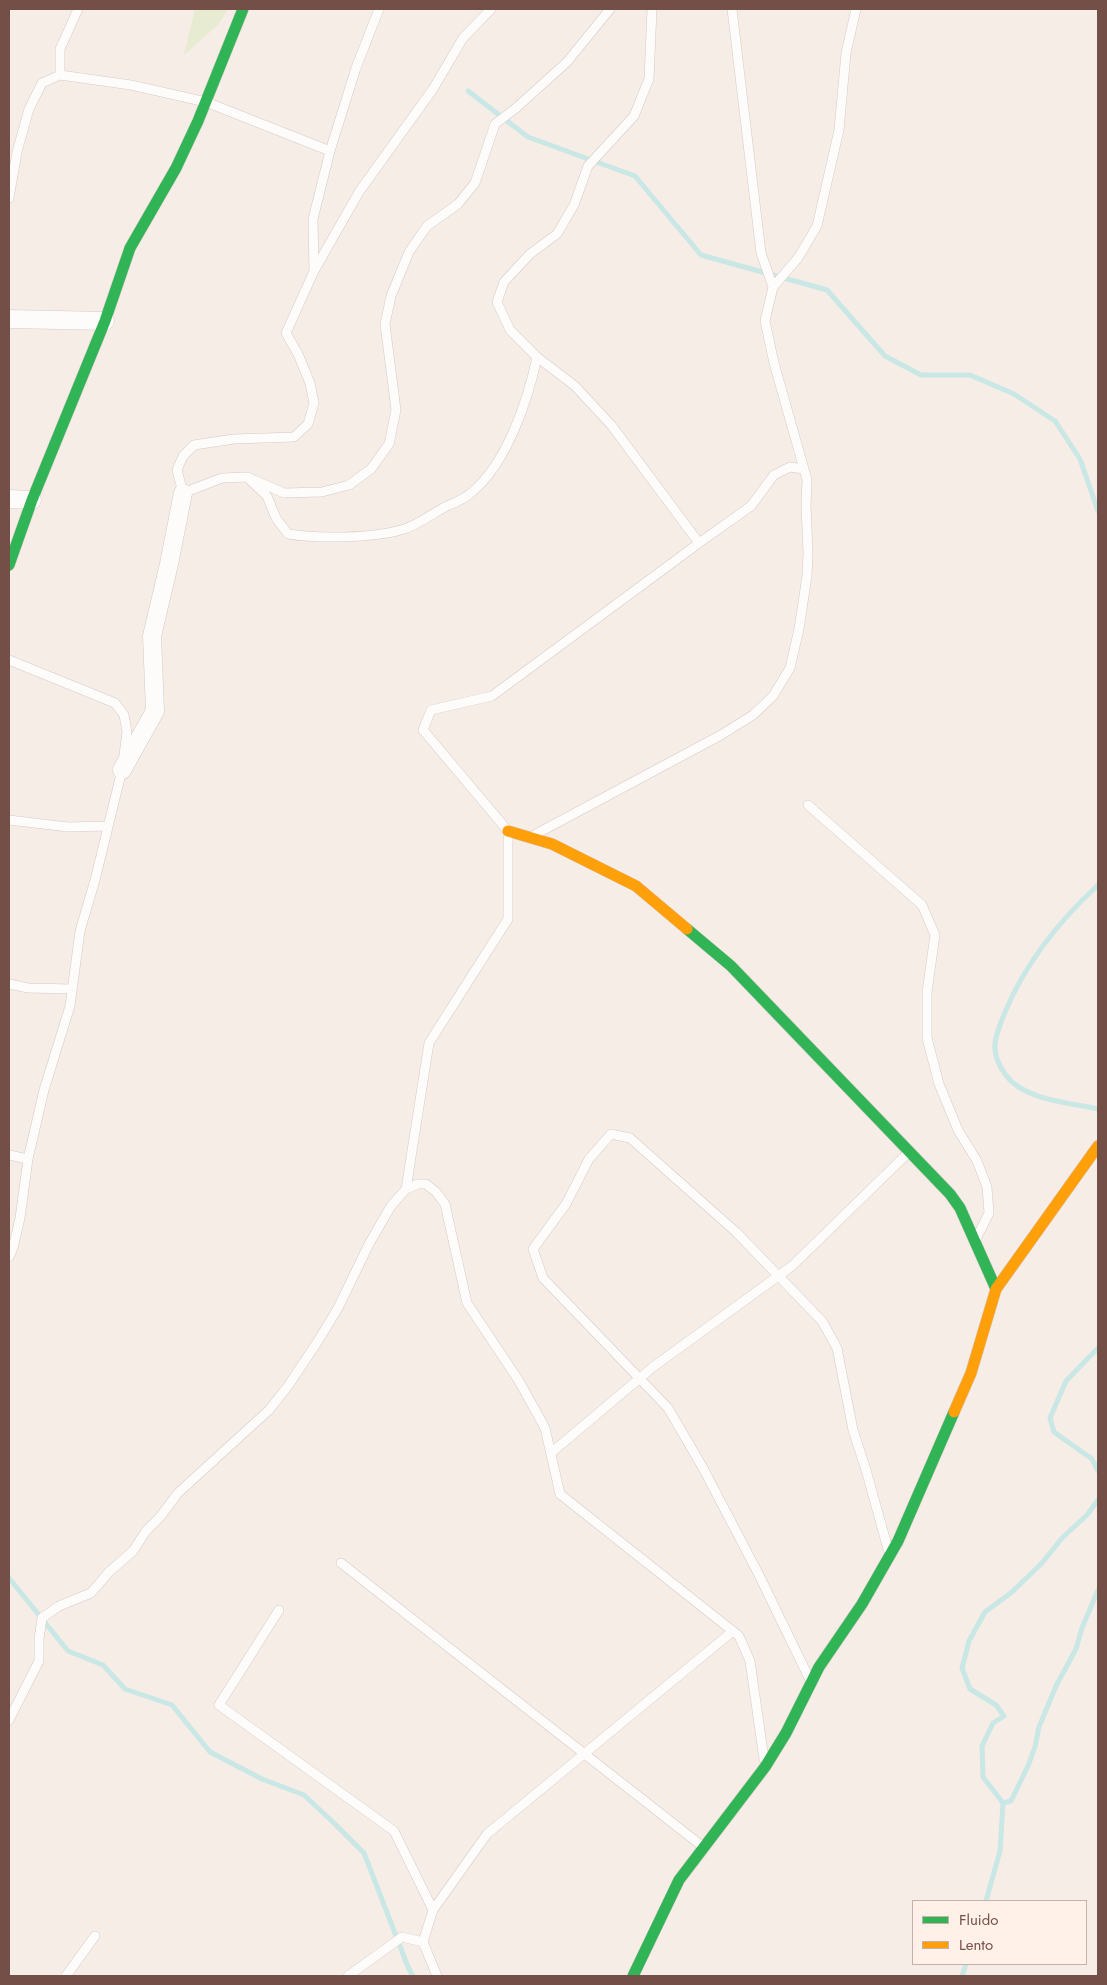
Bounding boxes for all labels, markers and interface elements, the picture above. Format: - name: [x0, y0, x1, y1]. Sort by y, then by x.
- legend: [912, 1900, 1087, 1965]
- text: Fluido: [959, 1909, 998, 1931]
- text: Lento: [959, 1934, 993, 1956]

